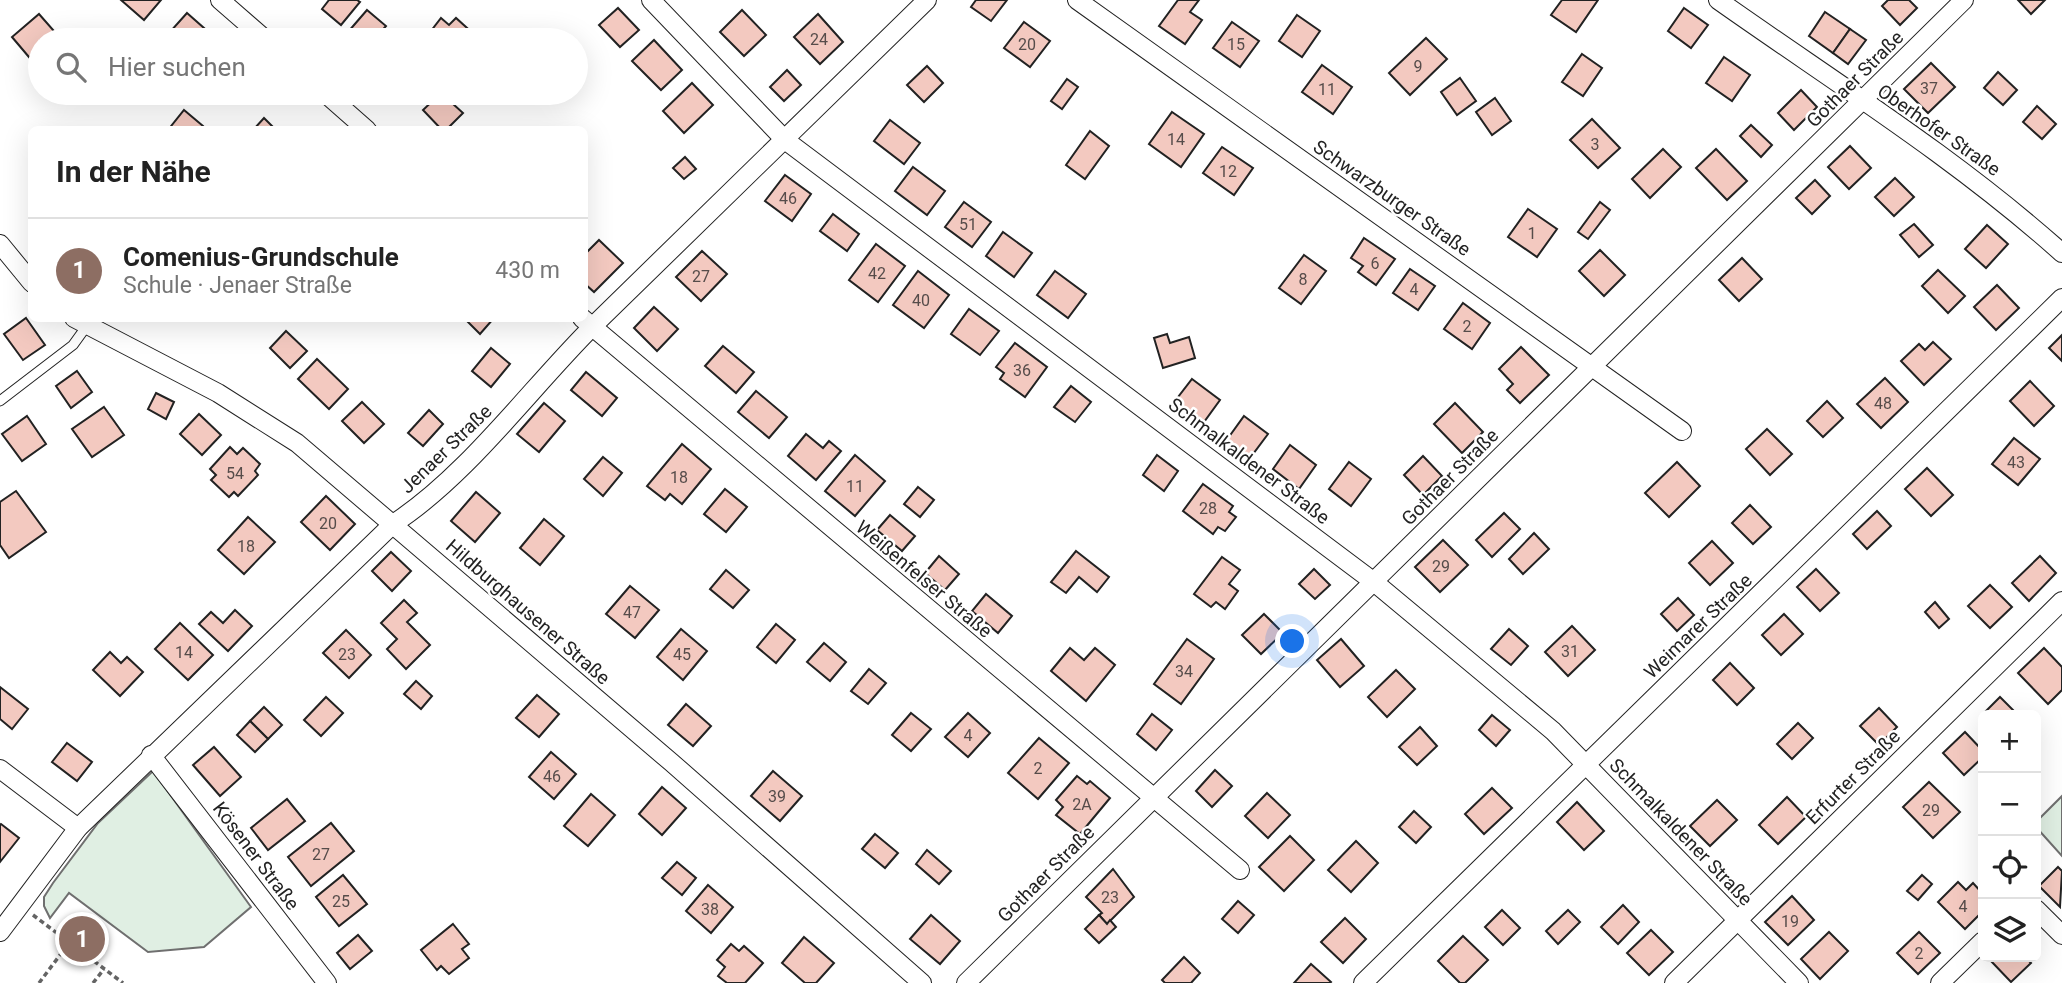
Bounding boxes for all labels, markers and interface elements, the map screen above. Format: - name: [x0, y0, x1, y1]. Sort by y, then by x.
- street label: Gothaer Straße: [1802, 26, 1908, 132]
- search box: [28, 28, 588, 105]
- house number: 24: [810, 30, 828, 49]
- house number: 20: [1018, 35, 1036, 54]
- house number: 15: [1227, 35, 1245, 54]
- icon: search: [52, 48, 90, 86]
- text: Hier suchen: [108, 52, 246, 82]
- house number: 9: [1414, 57, 1423, 76]
- street label: Oberhofer Straße: [1873, 79, 2005, 181]
- house number: 37: [1920, 79, 1938, 98]
- house number: 11: [1318, 80, 1336, 99]
- house number: 14: [1167, 130, 1185, 149]
- street label: Schwarzburger Straße: [1309, 135, 1475, 261]
- house number: 3: [1591, 135, 1600, 154]
- text: In der Nähe: [56, 154, 211, 189]
- house number: 12: [1219, 162, 1237, 181]
- house number: 46: [779, 189, 797, 208]
- house number: 51: [959, 215, 977, 234]
- house number: 1: [1528, 224, 1537, 243]
- text: Comenius-Grundschule: [123, 242, 399, 272]
- house number: 6: [1371, 254, 1380, 273]
- text: 1: [72, 257, 86, 284]
- text: 430 m: [495, 257, 560, 284]
- house number: 42: [868, 264, 886, 283]
- house number: 27: [692, 267, 710, 286]
- house number: 8: [1299, 270, 1308, 289]
- text: Schule · Jenaer Straße: [123, 272, 352, 299]
- house number: 4: [1410, 280, 1419, 299]
- house number: 40: [912, 291, 930, 310]
- house number: 2: [1463, 317, 1472, 336]
- house number: 36: [1013, 361, 1031, 380]
- street label: Schmalkaldener Straße: [1164, 393, 1334, 529]
- house number: 48: [1874, 394, 1892, 413]
- street label: Jenaer Straße: [396, 400, 496, 498]
- street label: Gothaer Straße: [1397, 424, 1503, 530]
- house number: 43: [2007, 453, 2025, 472]
- house number: 54: [226, 464, 244, 483]
- house number: 18: [670, 468, 688, 487]
- house number: 11: [846, 477, 864, 496]
- house number: 28: [1199, 499, 1217, 518]
- house number: 20: [319, 514, 337, 533]
- street label: Weißenfelser Straße: [851, 515, 997, 643]
- street label: Hildburghausener Straße: [441, 535, 615, 689]
- house number: 18: [237, 537, 255, 556]
- house number: 29: [1432, 557, 1450, 576]
- street label: Weimarer Straße: [1639, 569, 1757, 683]
- house number: 47: [623, 603, 641, 622]
- your location: [1275, 624, 1309, 658]
- house number: 31: [1561, 642, 1579, 661]
- house number: 14: [175, 643, 193, 662]
- house number: 23: [338, 645, 356, 664]
- house number: 45: [673, 645, 691, 664]
- house number: 34: [1175, 662, 1193, 681]
- map controls: [1978, 710, 2041, 962]
- button: +: [1978, 710, 2041, 773]
- street label: Erfurter Straße: [1801, 725, 1905, 829]
- house number: 4: [964, 726, 973, 745]
- street label: Schmalkaldener Straße: [1605, 754, 1757, 910]
- house number: 2: [1034, 759, 1043, 778]
- house number: 46: [543, 767, 561, 786]
- button: −: [1978, 773, 2041, 836]
- house number: 39: [768, 787, 786, 806]
- house number: 2A: [1072, 795, 1092, 814]
- street label: Kösener Straße: [208, 797, 304, 915]
- house number: 29: [1922, 801, 1940, 820]
- street label: Gothaer Straße: [993, 821, 1099, 927]
- button: locate: [1978, 836, 2041, 899]
- house number: 27: [312, 845, 330, 864]
- house number: 23: [1101, 888, 1119, 907]
- house number: 25: [332, 892, 350, 911]
- house number: 4: [1959, 897, 1968, 916]
- button: layers: [1978, 899, 2041, 962]
- house number: 38: [701, 900, 719, 919]
- house number: 19: [1781, 912, 1799, 931]
- pin: 1: [59, 913, 105, 965]
- house number: 2: [1915, 944, 1924, 963]

